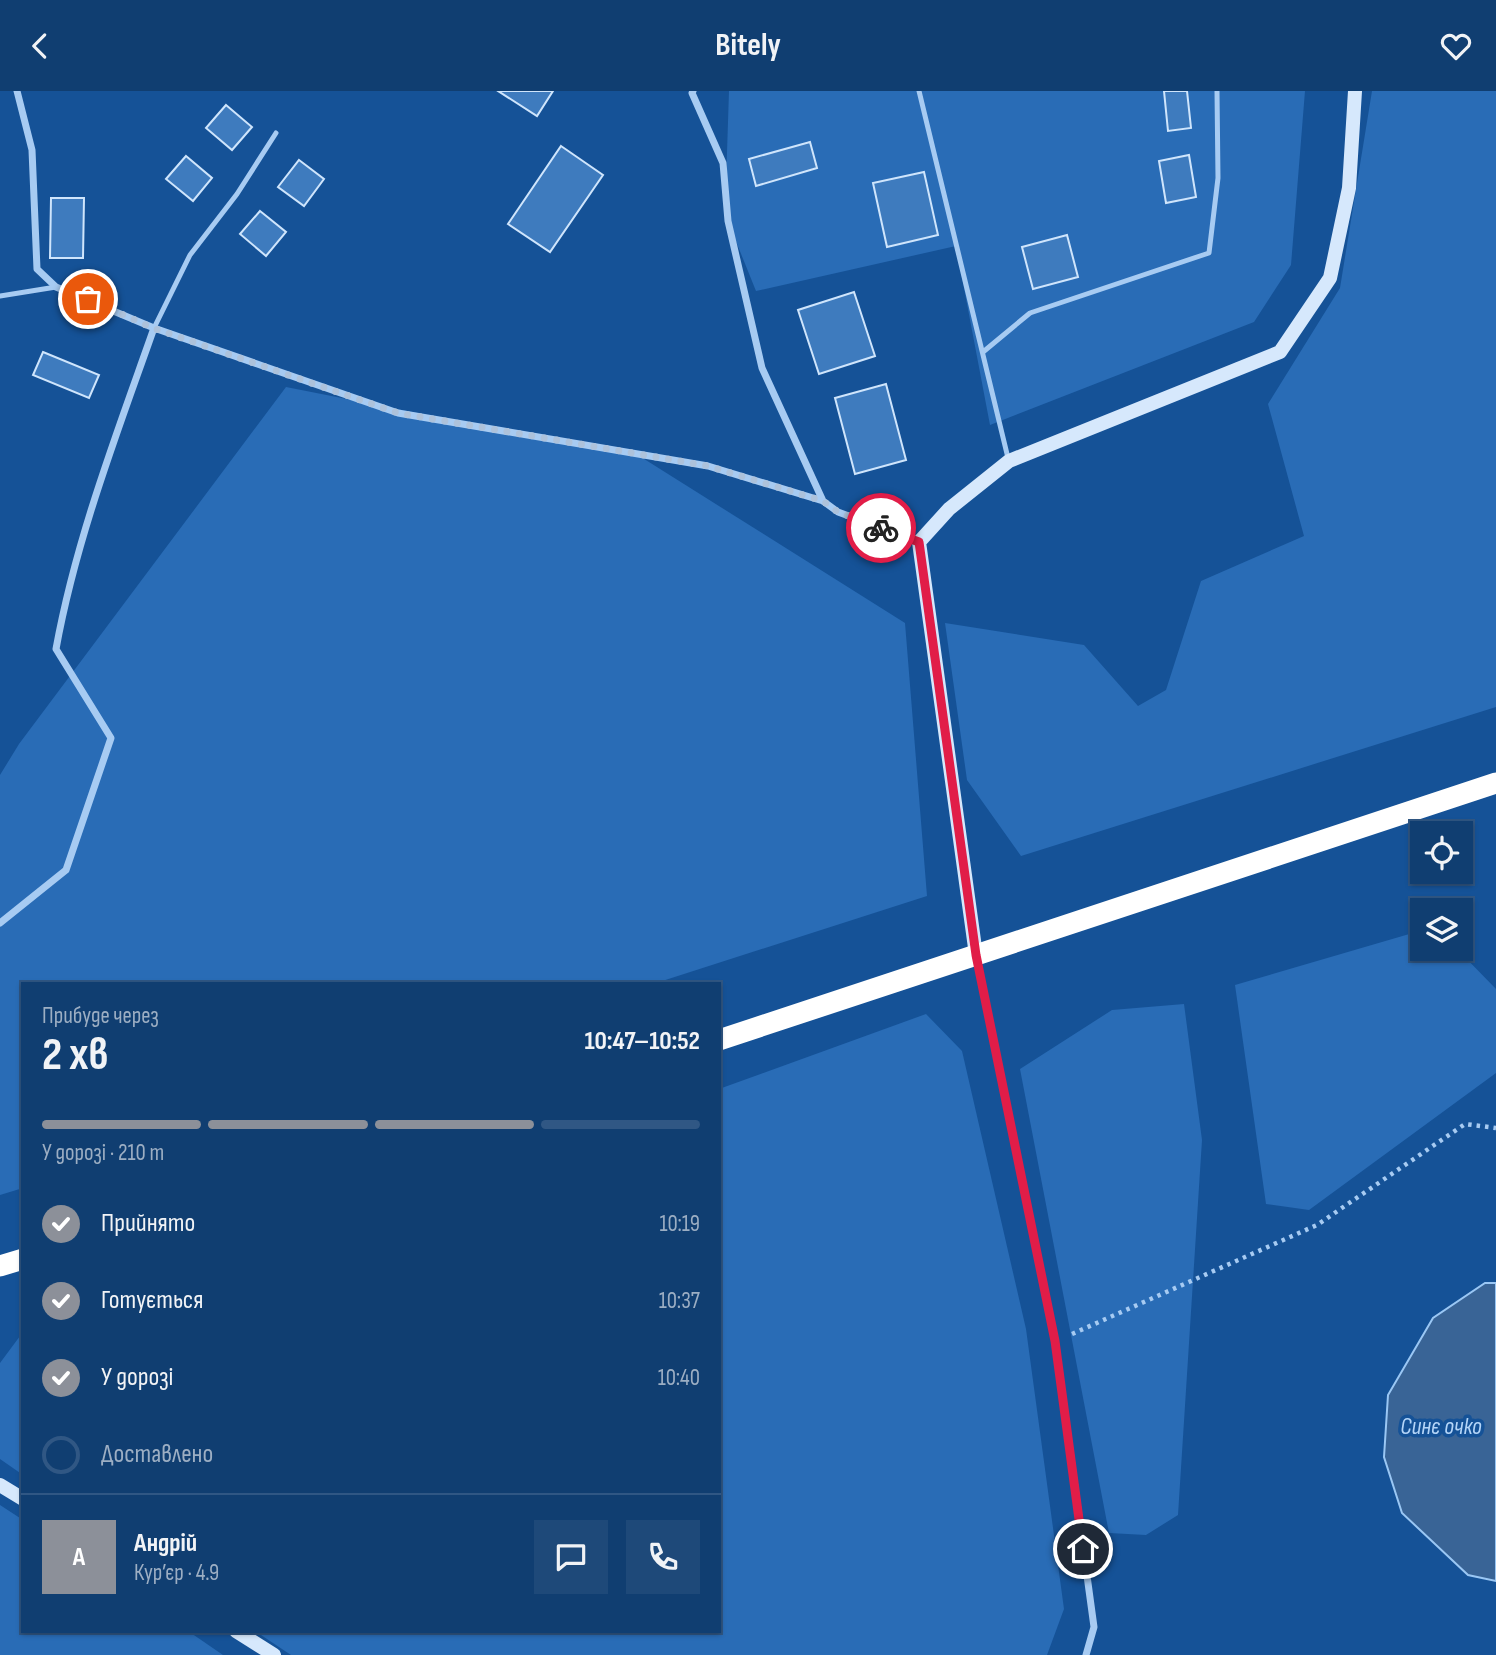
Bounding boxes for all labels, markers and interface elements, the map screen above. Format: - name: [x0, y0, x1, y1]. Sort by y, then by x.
- text: Bitely: [715, 26, 781, 65]
- icon: back: [21, 27, 59, 65]
- icon: heart: [1437, 27, 1475, 65]
- pin: [58, 269, 118, 329]
- icon: bag: [69, 280, 107, 318]
- courier: [846, 493, 916, 563]
- icon: bike: [862, 509, 900, 547]
- map controls: [1410, 821, 1473, 961]
- button: locate: [1410, 821, 1473, 884]
- button: layers: [1410, 898, 1473, 961]
- text: Прибуде через: [42, 1002, 159, 1030]
- text: 10:47–10:52: [584, 1026, 700, 1057]
- text: 2 хв: [42, 1028, 109, 1083]
- text: У дорозі · 210 m: [42, 1139, 164, 1167]
- icon: check: [42, 1205, 80, 1243]
- text: Прийнято: [101, 1208, 195, 1239]
- text: 10:19: [659, 1210, 700, 1238]
- icon: check: [42, 1282, 80, 1320]
- text: Готується: [101, 1285, 203, 1316]
- text: 10:37: [659, 1287, 700, 1315]
- icon: check: [42, 1359, 80, 1397]
- text: У дорозі: [101, 1362, 173, 1393]
- text: 10:40: [658, 1364, 700, 1392]
- water label: Синє очко: [1400, 1412, 1482, 1441]
- text: Доставлено: [101, 1439, 213, 1470]
- pin: [1053, 1519, 1113, 1579]
- button: chat: [534, 1520, 608, 1594]
- button: phone: [626, 1520, 700, 1594]
- text: Андрій: [134, 1528, 197, 1559]
- icon: home: [1064, 1530, 1102, 1568]
- text: А: [73, 1542, 85, 1573]
- text: Кур’єр · 4.9: [134, 1559, 219, 1587]

